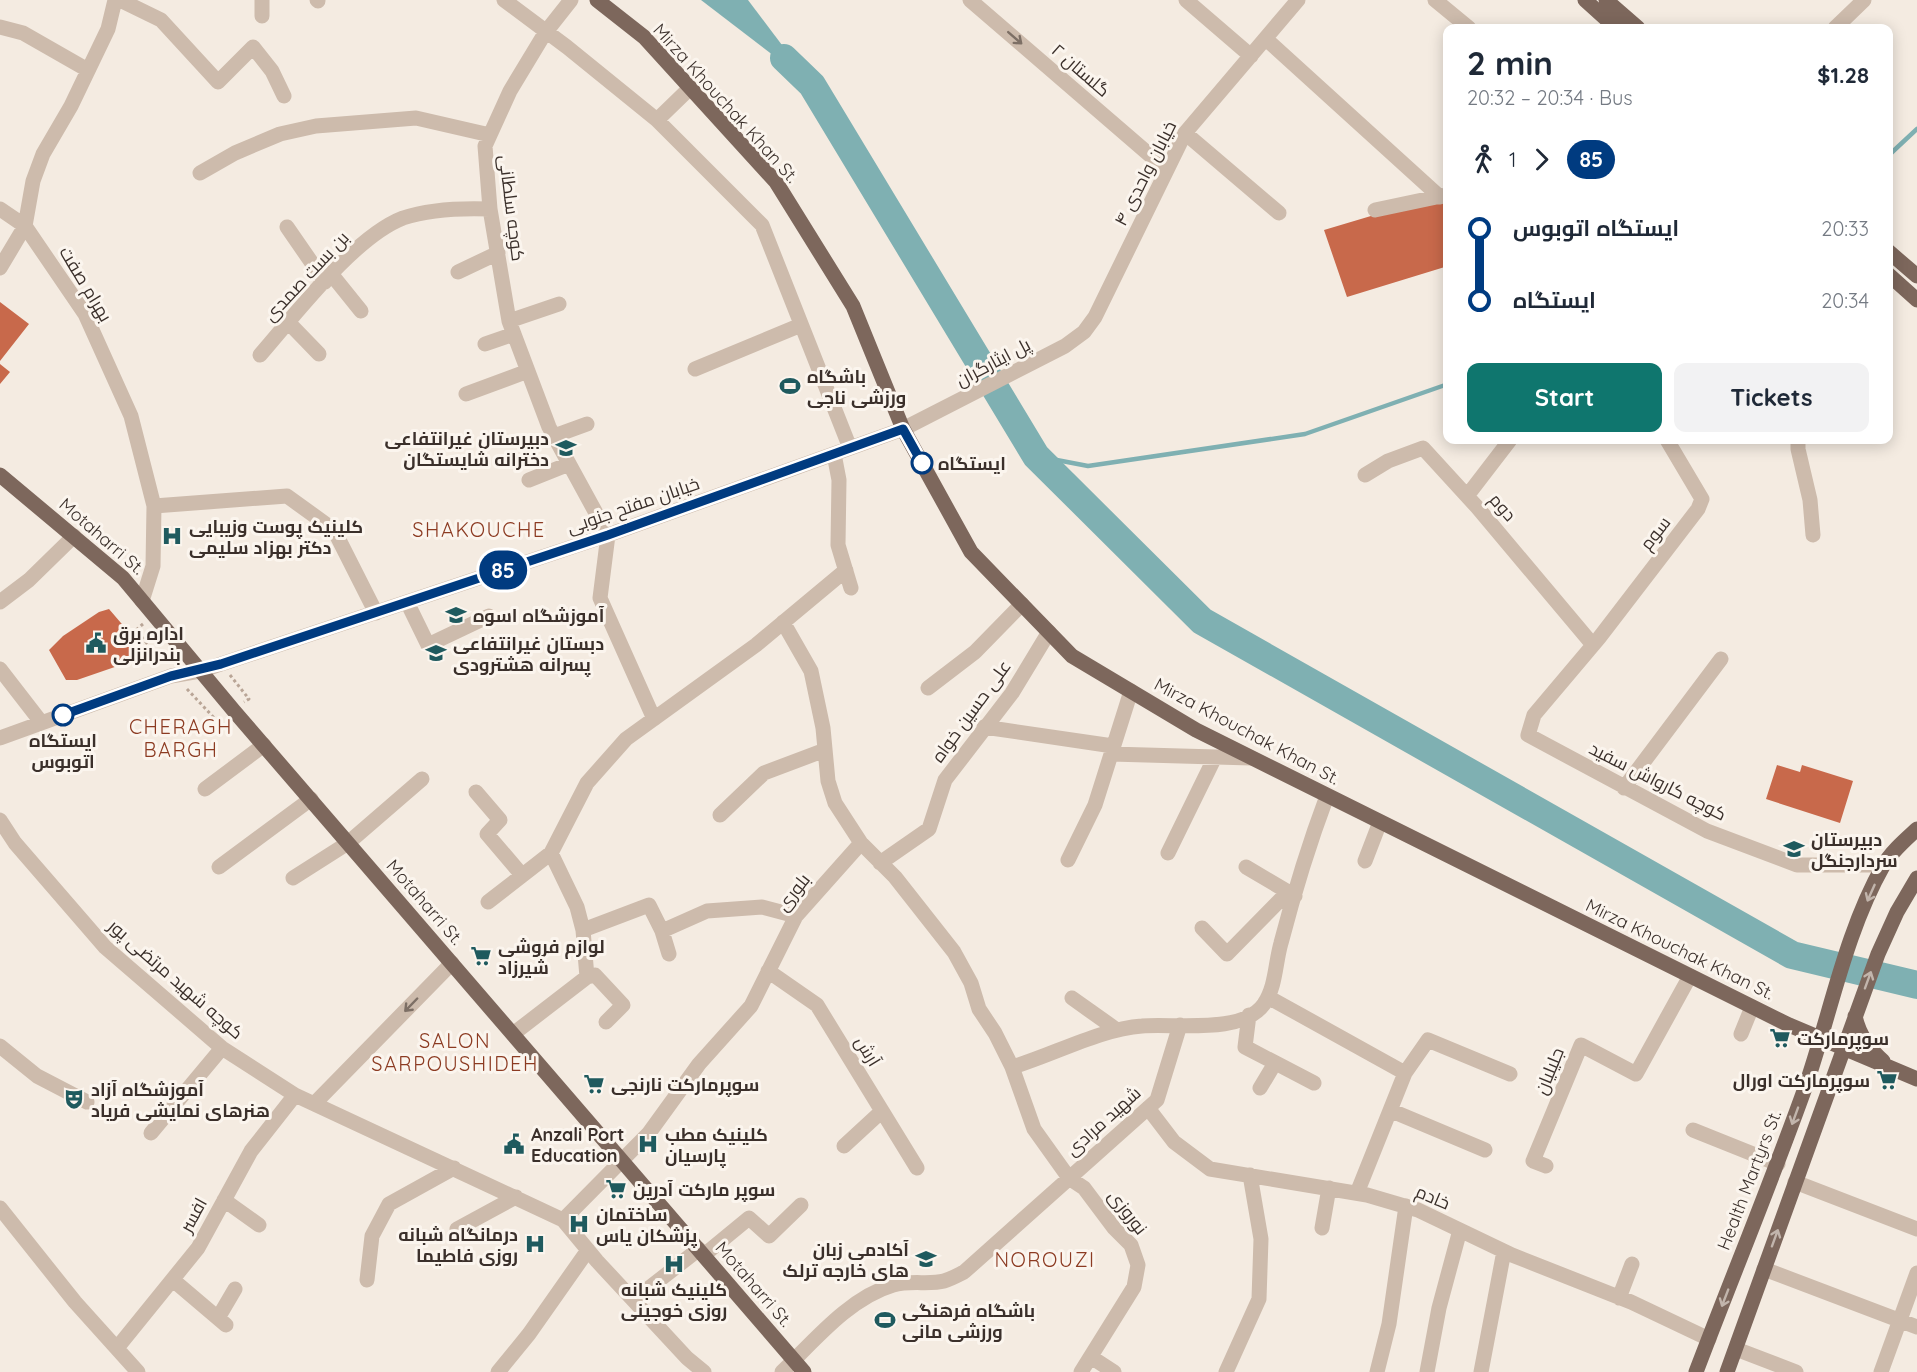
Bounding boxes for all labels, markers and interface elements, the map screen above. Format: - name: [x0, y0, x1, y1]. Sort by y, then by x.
- street label: Mirza Khouchak Khan St.: [648, 19, 804, 187]
- one-way arrow: [1007, 31, 1022, 45]
- street label: گلستان ۲: [1047, 38, 1115, 102]
- text: 2 min: [1467, 42, 1553, 83]
- text: $1.28: [1817, 61, 1869, 89]
- text: 20:32 – 20:34 · Bus: [1467, 85, 1633, 110]
- street label: خیابان واحدی ۴: [1109, 117, 1181, 229]
- icon: walk: [1467, 143, 1500, 176]
- icon: forward: [1525, 143, 1558, 176]
- text: 85: [1579, 146, 1603, 172]
- text: 1: [1509, 147, 1516, 172]
- street label: کوچه سلطانی: [493, 154, 530, 263]
- text: ایستگاه اتوبوس: [1513, 214, 1679, 242]
- text: 20:33: [1821, 216, 1869, 241]
- street label: بن بست صمدی: [258, 226, 354, 326]
- street label: بهرام صفت: [54, 242, 118, 326]
- text: ایستگاه: [1513, 286, 1596, 314]
- text: 20:34: [1821, 288, 1869, 313]
- street label: پل ایثارگران: [952, 333, 1035, 392]
- button: Start: [1467, 363, 1662, 432]
- button: Tickets: [1674, 363, 1869, 432]
- place label: باشگاه ورزشی ناجی: [807, 365, 906, 409]
- sports icon: باشگاه ورزشی ناجی: [778, 374, 802, 398]
- place label: دبیرستان غیرانتفاعی دخترانه شایستگان: [384, 427, 549, 471]
- school or university icon: دبیرستان غیرانتفاعی دخترانه شایستگان: [554, 436, 578, 460]
- marker: ایستگاه: [911, 452, 933, 474]
- place label: ایستگاه: [938, 452, 1006, 475]
- street label: خیابان مفتح جنوبی: [564, 472, 703, 539]
- street label: دوم: [1484, 488, 1521, 526]
- street label: Motaharri St.: [54, 493, 150, 579]
- street label: سوم: [1635, 512, 1676, 555]
- place label: کلینیک پوست وزیبایی دکتر بهزاد سلیمی: [189, 515, 363, 559]
- district label: SHAKOUCHE: [412, 517, 546, 542]
- hospital icon: کلینیک پوست وزیبایی دکتر بهزاد سلیمی: [160, 524, 184, 548]
- line badge: 85: [476, 550, 530, 590]
- text: 85: [491, 557, 515, 583]
- school or university icon: آموزشگاه اسوه: [444, 603, 468, 627]
- place label: آموزشگاه اسوه: [473, 604, 605, 627]
- place label: اداره برق بندرانزلی: [113, 622, 184, 666]
- public building icon: اداره برق بندرانزلی: [84, 631, 108, 655]
- place label: دبستان غیرانتفاعی پسرانه هشترودی: [453, 632, 604, 677]
- school or university icon: دبستان غیرانتفاعی پسرانه هشترودی: [424, 641, 448, 665]
- street label: علی حسین خواه: [926, 655, 1016, 767]
- street label: Mirza Khouchak Khan St.: [1150, 672, 1344, 790]
- marker: ایستگاه اتوبوس: [52, 704, 74, 726]
- district label: CHERAGH BARGH: [129, 714, 233, 762]
- place label: ایستگاه اتوبوس: [29, 729, 97, 773]
- street label: کوچه کارواش سفید: [1585, 736, 1730, 826]
- place label: دبیرستان سردارجنگل: [1811, 828, 1898, 872]
- school or university icon: دبیرستان سردارجنگل: [1782, 837, 1806, 861]
- street label: Motaharri St.: [382, 854, 468, 950]
- street label: بلوری: [771, 869, 815, 915]
- one-way arrow: [1865, 883, 1877, 901]
- street label: Mirza Khouchak Khan St.: [1582, 893, 1778, 1005]
- street label: کوچه شهید مرتضی پور: [102, 913, 248, 1045]
- place label: لوازم فروشی شیرزاد: [498, 935, 605, 979]
- supermarket icon: لوازم فروشی شیرزاد: [469, 944, 493, 968]
- one-way arrow: [1863, 971, 1874, 990]
- one-way arrow: [404, 997, 418, 1012]
- supermarket icon: سوپرمارکت: [1768, 1026, 1792, 1050]
- place label: سوپرمارکت: [1797, 1027, 1889, 1051]
- district label: SALON SARPOUSHIDEH: [371, 1028, 539, 1076]
- street label: آرش: [850, 1032, 886, 1071]
- street label: جلیلیان: [1529, 1044, 1569, 1098]
- supermarket icon: سوپرمارکت اورال: [1875, 1068, 1899, 1092]
- place label: سوپرمارکت اورال: [1733, 1069, 1870, 1093]
- supermarket icon: سوپرمارکت نارنجی: [582, 1072, 606, 1096]
- place label: سوپرمارکت نارنجی: [611, 1073, 759, 1097]
- place label: آموزشگاه آزاد هنرهای نمایشی فریاد: [91, 1078, 270, 1122]
- street label: شهید مرادی: [1061, 1081, 1145, 1161]
- theatre icon: آموزشگاه آزاد هنرهای نمایشی فریاد: [62, 1087, 86, 1111]
- one-way arrow: [1788, 1106, 1799, 1125]
- street label: Health Martyrs St.: [1712, 1107, 1786, 1253]
- place label: Anzali Port Education: [531, 1123, 624, 1167]
- place label: کلینیک مطب پارسیان: [665, 1123, 768, 1168]
- public building icon: Anzali Port Education: [502, 1132, 526, 1156]
- hospital icon: کلینیک مطب پارسیان: [636, 1132, 660, 1156]
- supermarket icon: سوپر مارکت آدرین: [604, 1177, 628, 1201]
- place label: سوپر مارکت آدرین: [633, 1178, 775, 1202]
- street label: خادم: [1412, 1180, 1454, 1215]
- street label: نوروزی: [1103, 1185, 1153, 1239]
- street label: افسر: [174, 1194, 212, 1237]
- place label: ساختمان پزشکان یاس: [596, 1203, 698, 1248]
- hospital icon: ساختمان پزشکان یاس: [567, 1212, 591, 1236]
- place label: درمانگاه شبانه روزی فاطیما: [398, 1223, 518, 1267]
- one-way arrow: [1770, 1229, 1781, 1248]
- hospital icon: درمانگاه شبانه روزی فاطیما: [523, 1232, 547, 1256]
- street label: Motaharri St.: [711, 1236, 797, 1332]
- place label: آکادمی زبان های خارجه ترلک: [782, 1238, 909, 1282]
- school or university icon: آکادمی زبان های خارجه ترلک: [914, 1247, 938, 1271]
- district label: NOROUZI: [994, 1247, 1096, 1272]
- hospital icon: کلینیک شبانه روزی خوجینی: [662, 1252, 686, 1276]
- place label: کلینیک شبانه روزی خوجینی: [621, 1278, 727, 1322]
- one-way arrow: [1719, 1288, 1730, 1307]
- place label: باشگاه فرهنگی ورزشی مانی: [902, 1299, 1035, 1343]
- sports icon: باشگاه فرهنگی ورزشی مانی: [873, 1308, 897, 1332]

